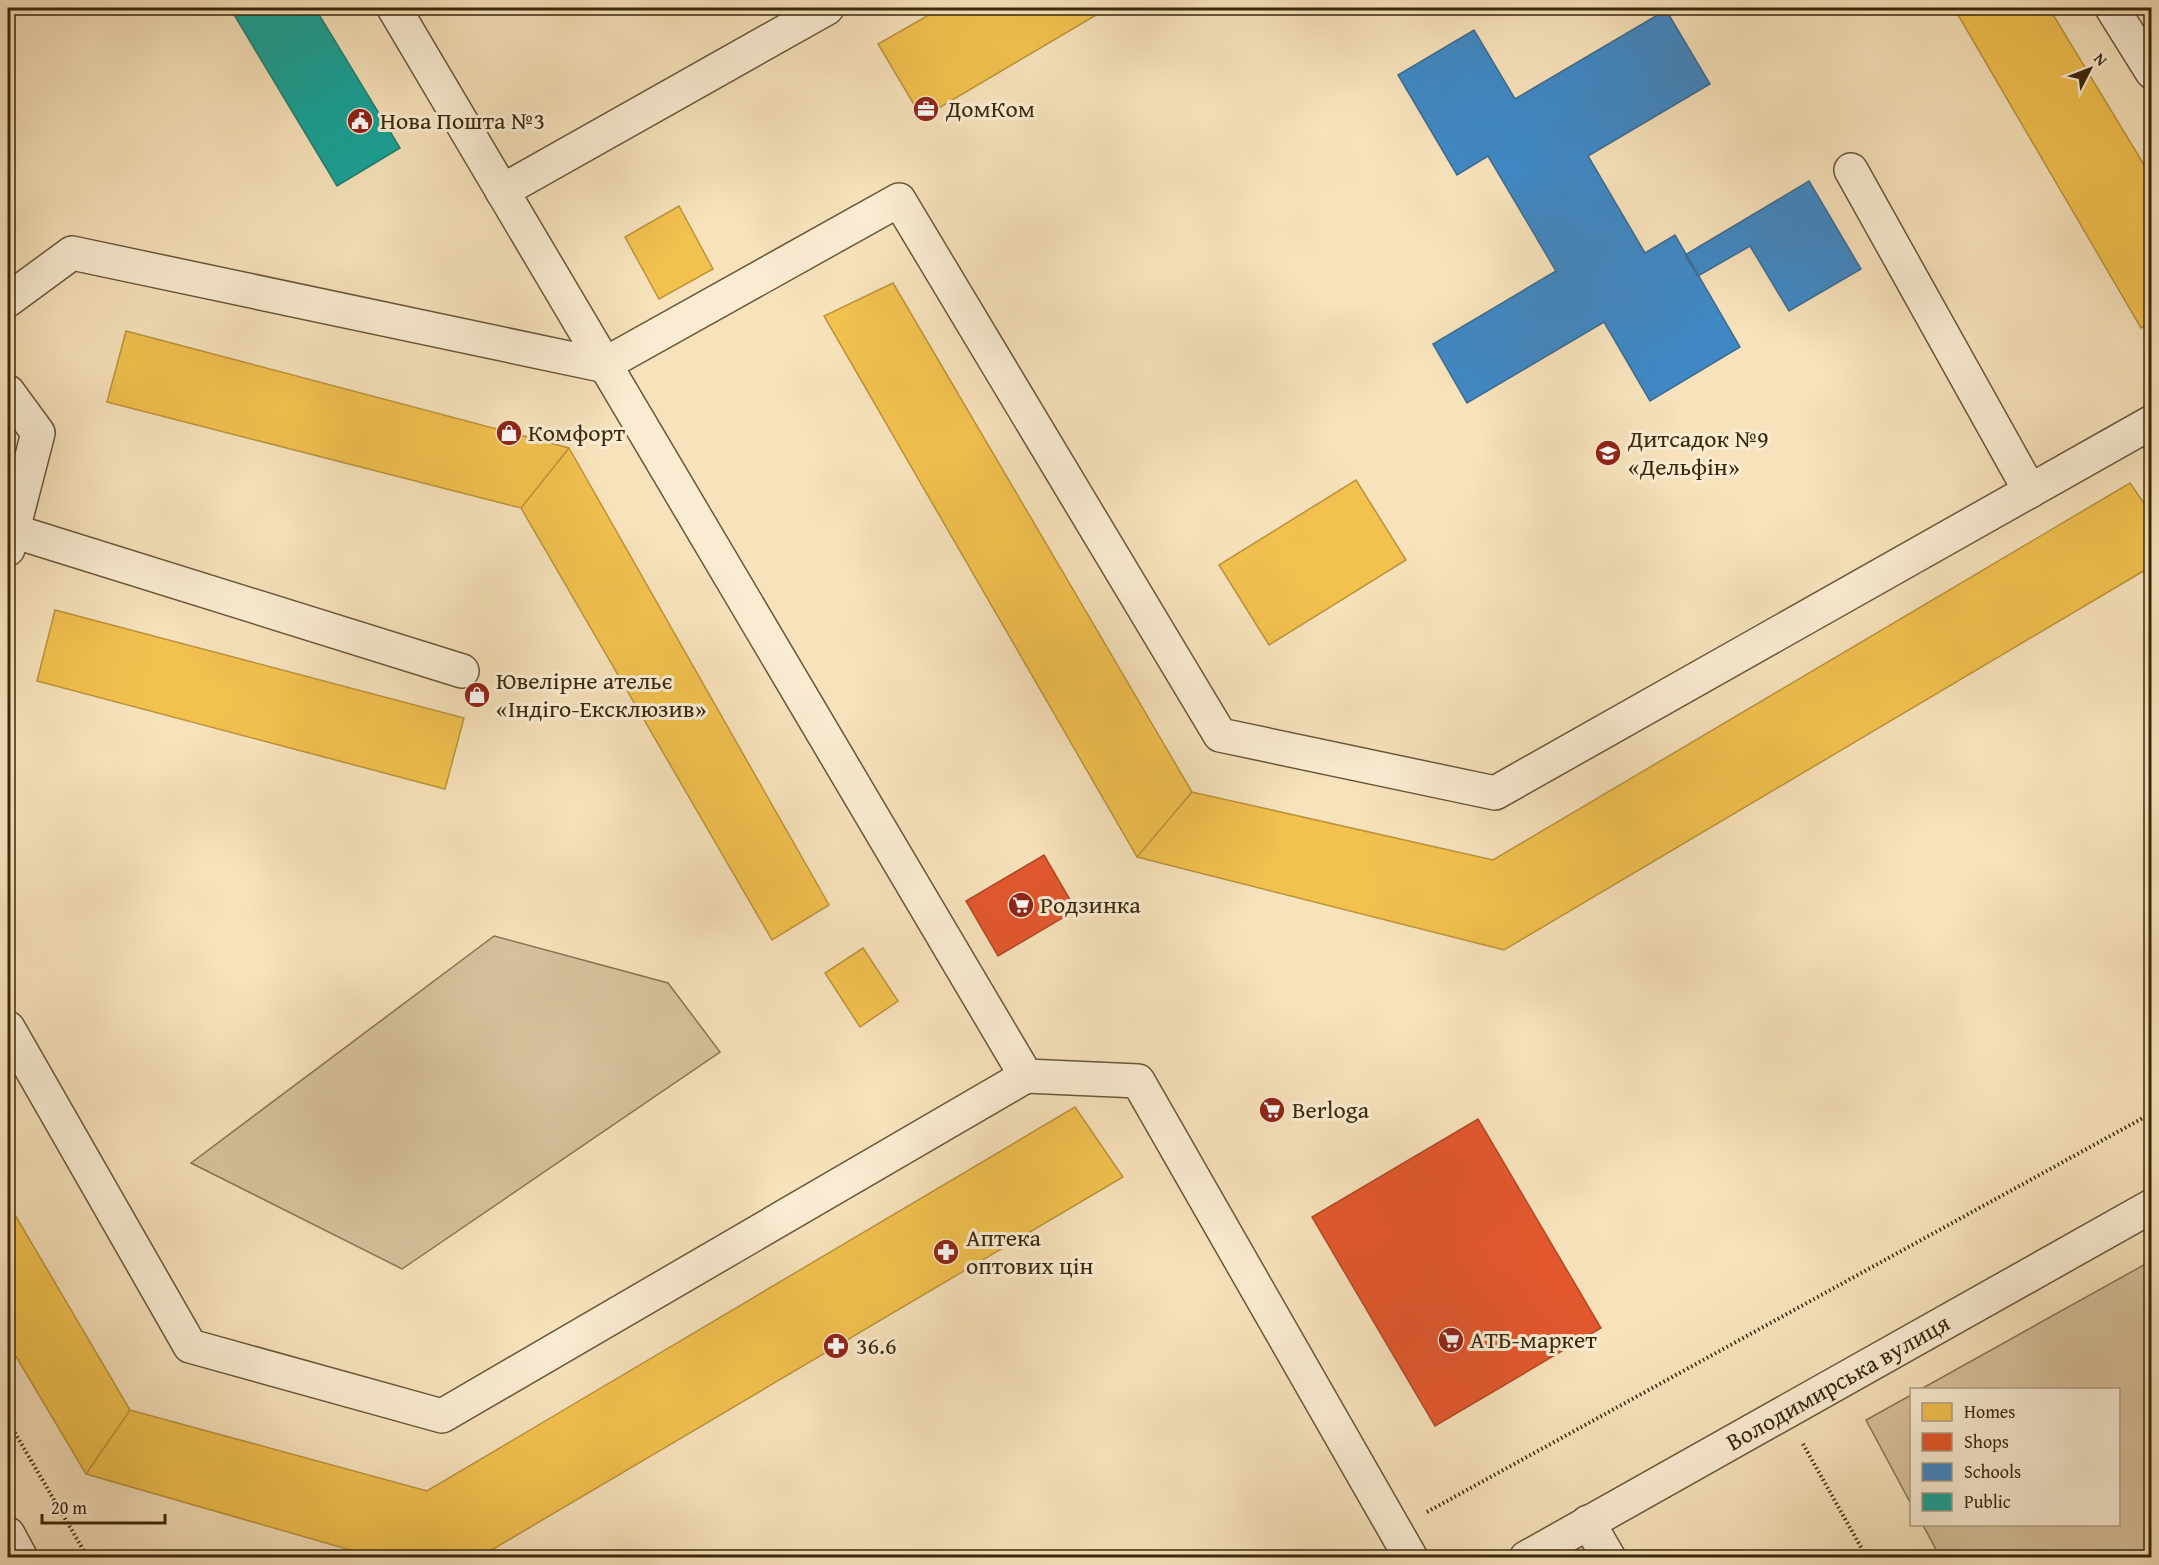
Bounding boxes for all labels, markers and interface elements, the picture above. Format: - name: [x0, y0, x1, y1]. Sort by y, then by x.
- north arrow: [2060, 39, 2120, 99]
- text: N: [2089, 47, 2114, 71]
- place label: ДомКом: [945, 91, 1035, 126]
- office icon: ДомКом: [911, 94, 941, 124]
- place label: Нова Пошта №3: [380, 103, 545, 138]
- public building icon: Нова Пошта №3: [345, 106, 375, 136]
- place label: Комфорт: [528, 415, 625, 450]
- shop icon: Комфорт: [494, 418, 524, 448]
- place label: Дитсадок №9 «Дельфiн»: [1627, 421, 1769, 484]
- school or university icon: Дитсадок №9 «Дельфiн»: [1593, 438, 1623, 468]
- place label: Ювелірне ательє «Індіго-Ексклюзив»: [496, 663, 706, 726]
- shop icon: Ювелірне ательє «Індіго-Ексклюзив»: [462, 680, 492, 710]
- place label: Родзинка: [1040, 887, 1141, 922]
- supermarket icon: Родзинка: [1006, 890, 1036, 920]
- place label: Berloga: [1292, 1092, 1370, 1127]
- supermarket icon: Berloga: [1257, 1095, 1287, 1125]
- place label: Аптека оптових цін: [966, 1220, 1093, 1283]
- pharmacy icon: Аптека оптових цін: [931, 1237, 961, 1267]
- street label: Володимирська вулиця: [1720, 1305, 1956, 1459]
- place label: АТБ-маркет: [1470, 1322, 1597, 1357]
- supermarket icon: АТБ-маркет: [1436, 1325, 1466, 1355]
- place label: 36.6: [856, 1328, 897, 1363]
- pharmacy icon: 36.6: [821, 1331, 851, 1361]
- legend: [1910, 1388, 2120, 1526]
- text: Homes: [1964, 1398, 2015, 1425]
- text: Shops: [1964, 1428, 2009, 1455]
- text: Schools: [1964, 1458, 2021, 1485]
- scale bar: [42, 1487, 165, 1525]
- text: Public: [1964, 1488, 2011, 1515]
- text: 20 m: [51, 1494, 87, 1521]

